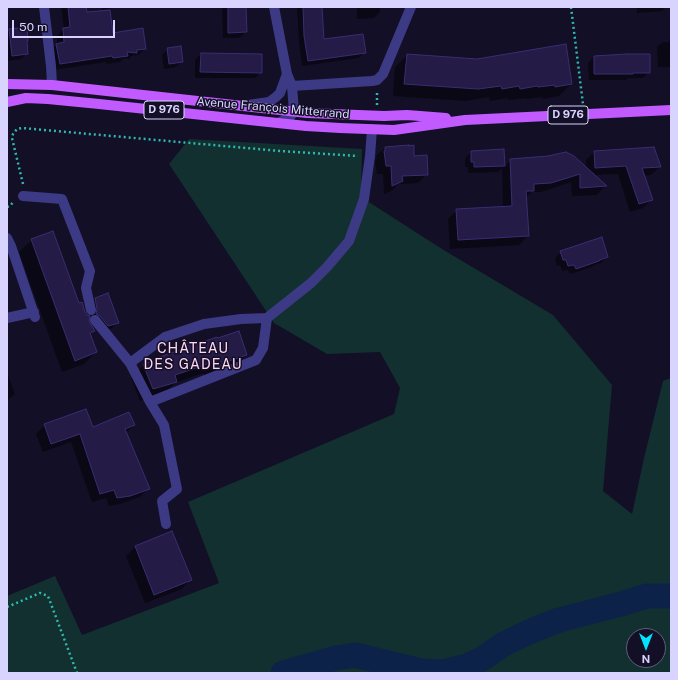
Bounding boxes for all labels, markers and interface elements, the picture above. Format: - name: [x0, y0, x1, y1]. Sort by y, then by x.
- scale bar: [14, 12, 117, 38]
- text: 50 m: [19, 20, 47, 34]
- street label: Avenue François Mitterrand: [196, 94, 350, 122]
- road number: D 976: [144, 101, 184, 119]
- road number: D 976: [548, 106, 588, 124]
- district label: CHÂTEAU DES GADEAU: [143, 341, 243, 374]
- north arrow: [626, 628, 666, 668]
- text: N: [642, 653, 650, 665]

